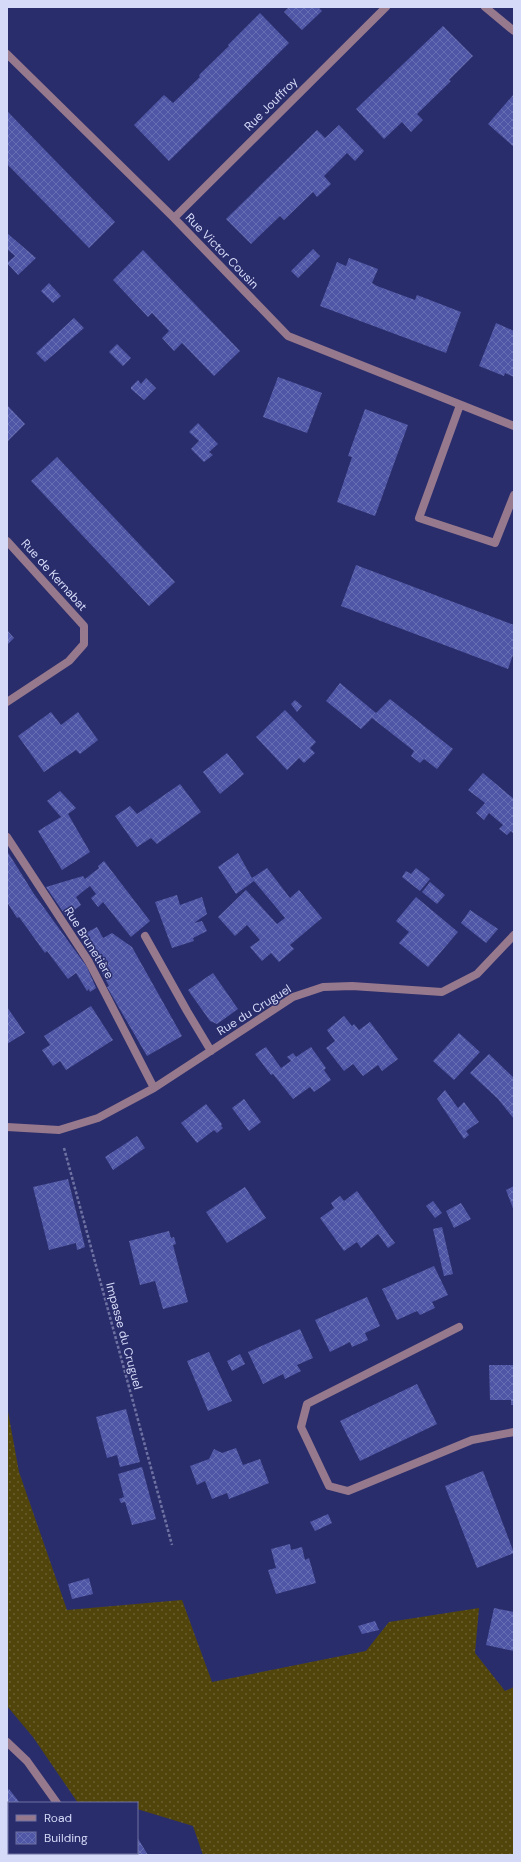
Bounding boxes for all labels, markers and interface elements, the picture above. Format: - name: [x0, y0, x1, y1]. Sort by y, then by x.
- street label: Rue Jouffroy: [241, 73, 302, 134]
- street label: Rue Victor Cousin: [182, 210, 262, 292]
- street label: Rue de Kernabat: [17, 536, 91, 615]
- street label: Rue Brunetière: [61, 904, 117, 982]
- street label: Rue du Cruguel: [214, 981, 294, 1039]
- street label: Impasse du Cruguel: [102, 1281, 146, 1391]
- legend: [8, 1802, 138, 1854]
- text: Road: [44, 1810, 72, 1826]
- text: Building: [44, 1830, 88, 1846]

